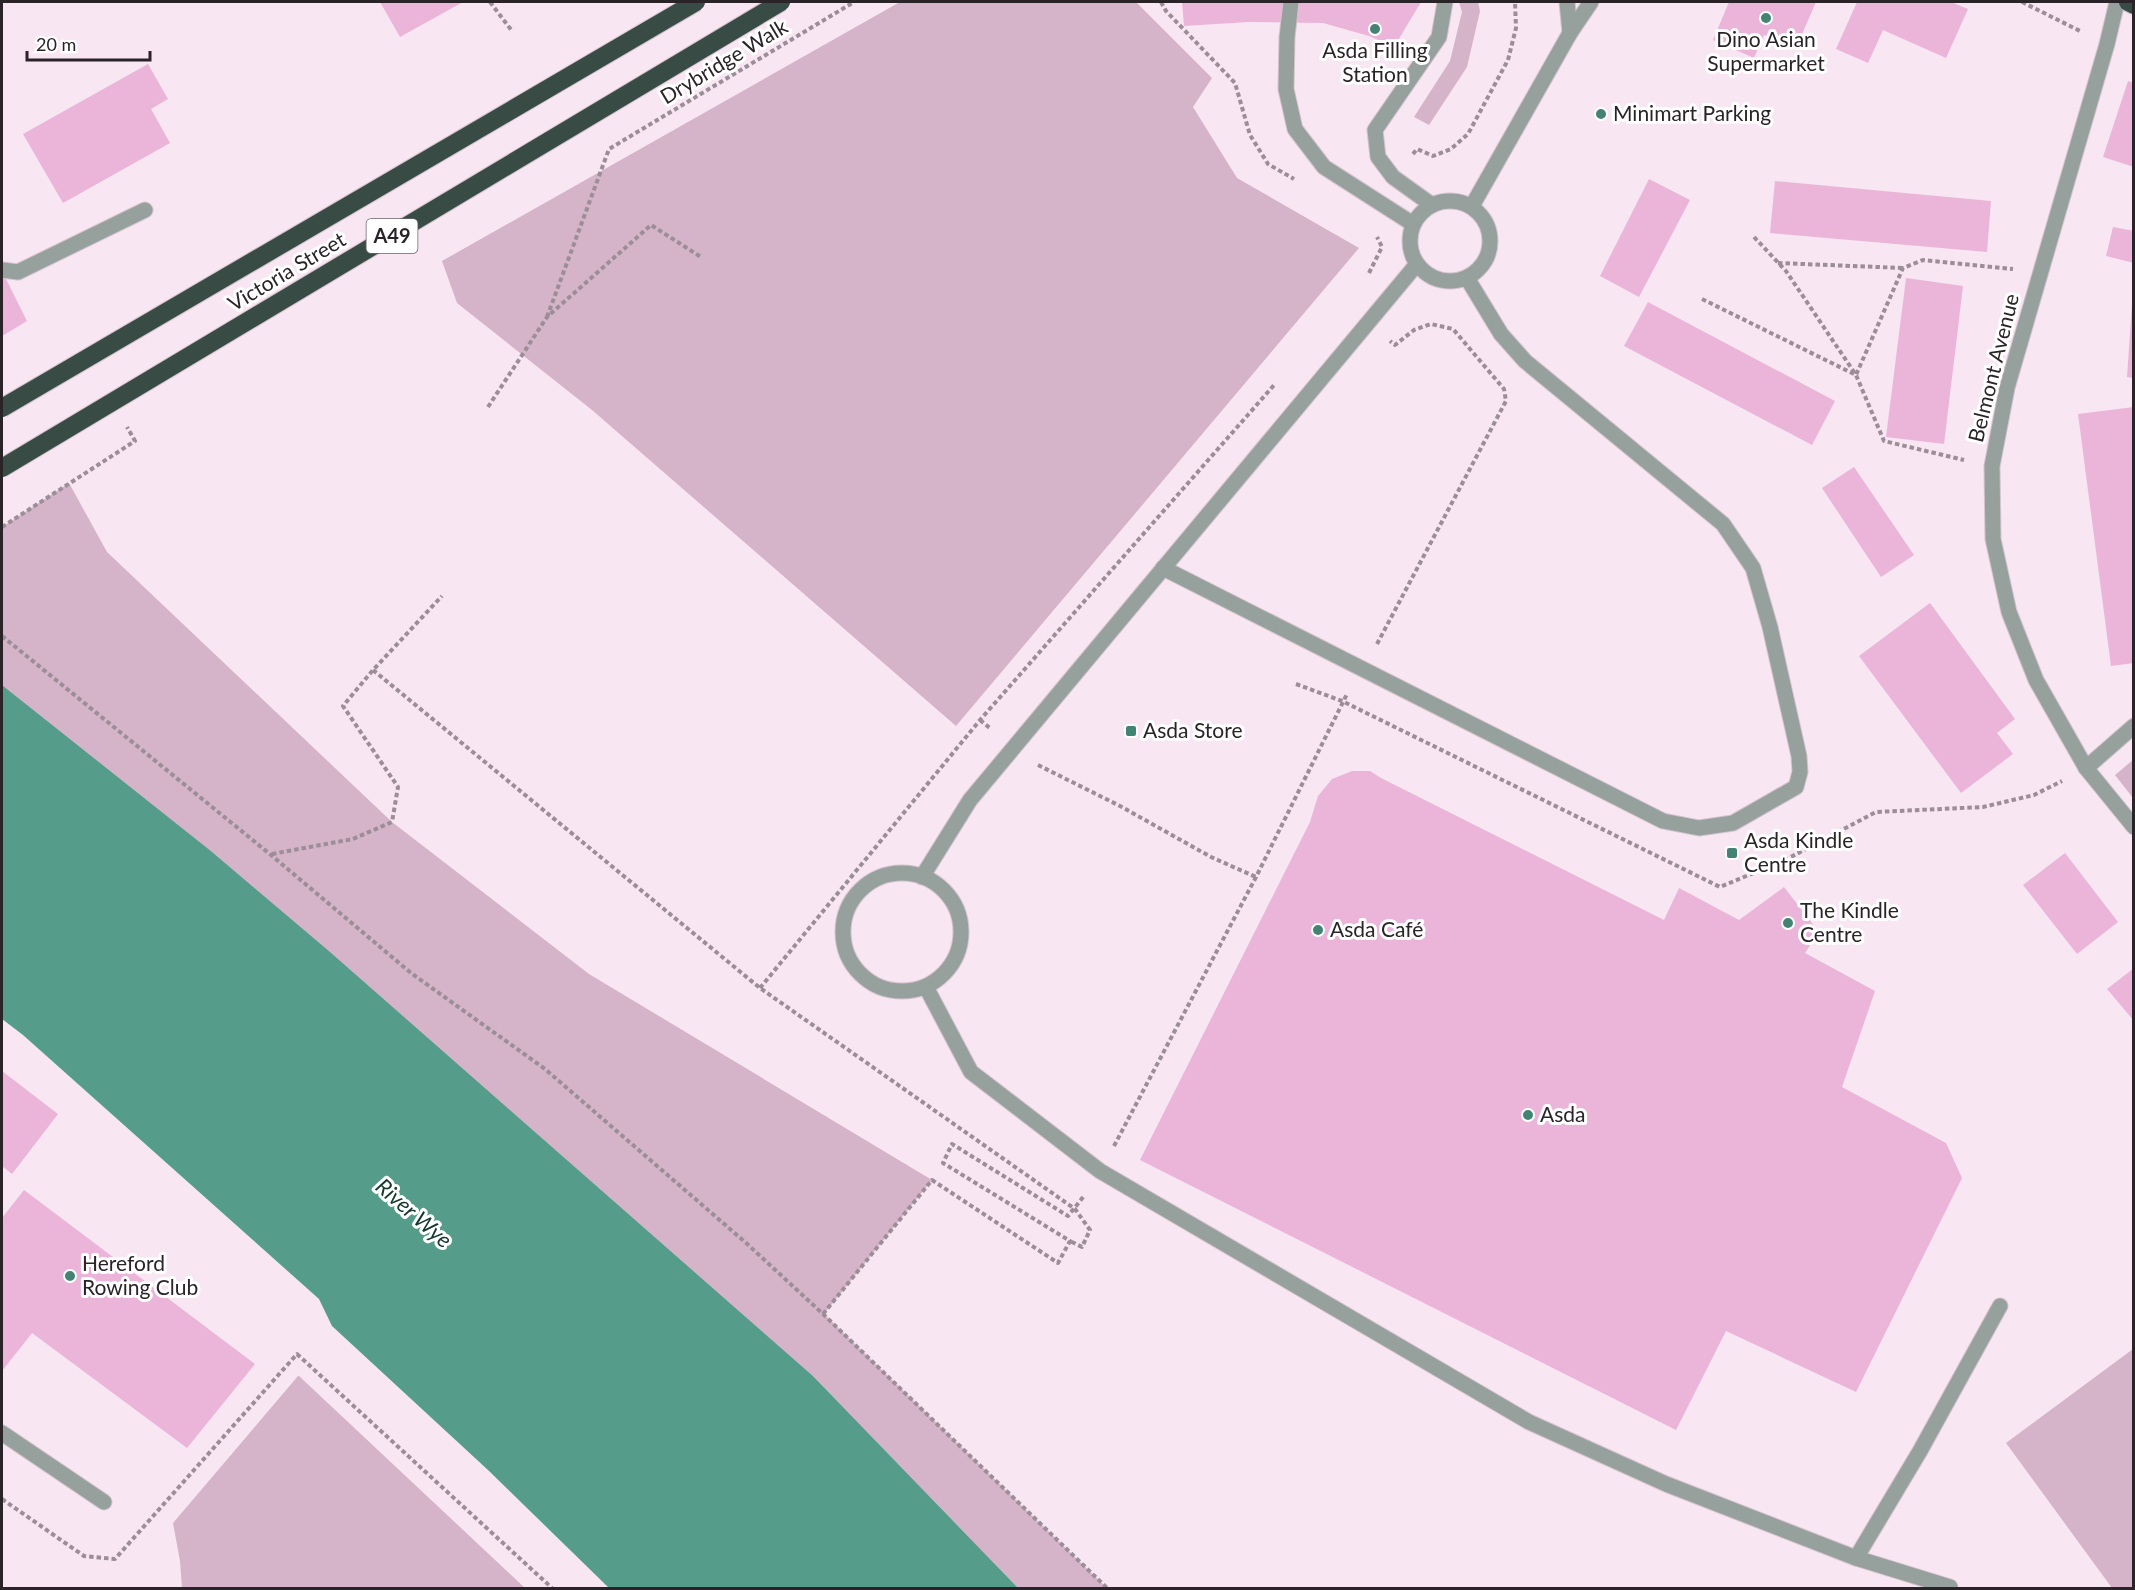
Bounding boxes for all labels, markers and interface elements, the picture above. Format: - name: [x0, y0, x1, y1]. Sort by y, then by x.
- marker: Dino Asian Supermarket: [1759, 11, 1773, 25]
- street label: Drybridge Walk: [655, 13, 792, 109]
- marker: Asda Filling Station: [1368, 22, 1382, 36]
- scale bar: [27, 24, 150, 62]
- place label: Dino Asian Supermarket: [1707, 26, 1825, 75]
- text: 20 m: [36, 33, 76, 55]
- place label: Asda Filling Station: [1322, 37, 1428, 86]
- place label: Minimart Parking: [1613, 100, 1771, 125]
- marker: Minimart Parking: [1594, 107, 1608, 121]
- road number: A49: [366, 219, 418, 253]
- street label: Victoria Street: [223, 226, 350, 316]
- street label: Belmont Avenue: [1962, 291, 2023, 444]
- place label: Asda Store: [1143, 717, 1243, 742]
- marker: Asda Store: [1124, 724, 1138, 738]
- place label: Asda Kindle Centre: [1744, 827, 1853, 876]
- marker: Asda Kindle Centre: [1725, 846, 1739, 860]
- place label: The Kindle Centre: [1800, 897, 1899, 946]
- place label: Asda Café: [1330, 916, 1423, 941]
- marker: The Kindle Centre: [1781, 916, 1795, 930]
- marker: Asda Café: [1311, 923, 1325, 937]
- place label: Asda: [1540, 1101, 1586, 1126]
- marker: Asda: [1521, 1108, 1535, 1122]
- water label: River Wye: [371, 1172, 458, 1253]
- place label: Hereford Rowing Club: [82, 1250, 198, 1299]
- marker: Hereford Rowing Club: [63, 1269, 77, 1283]

